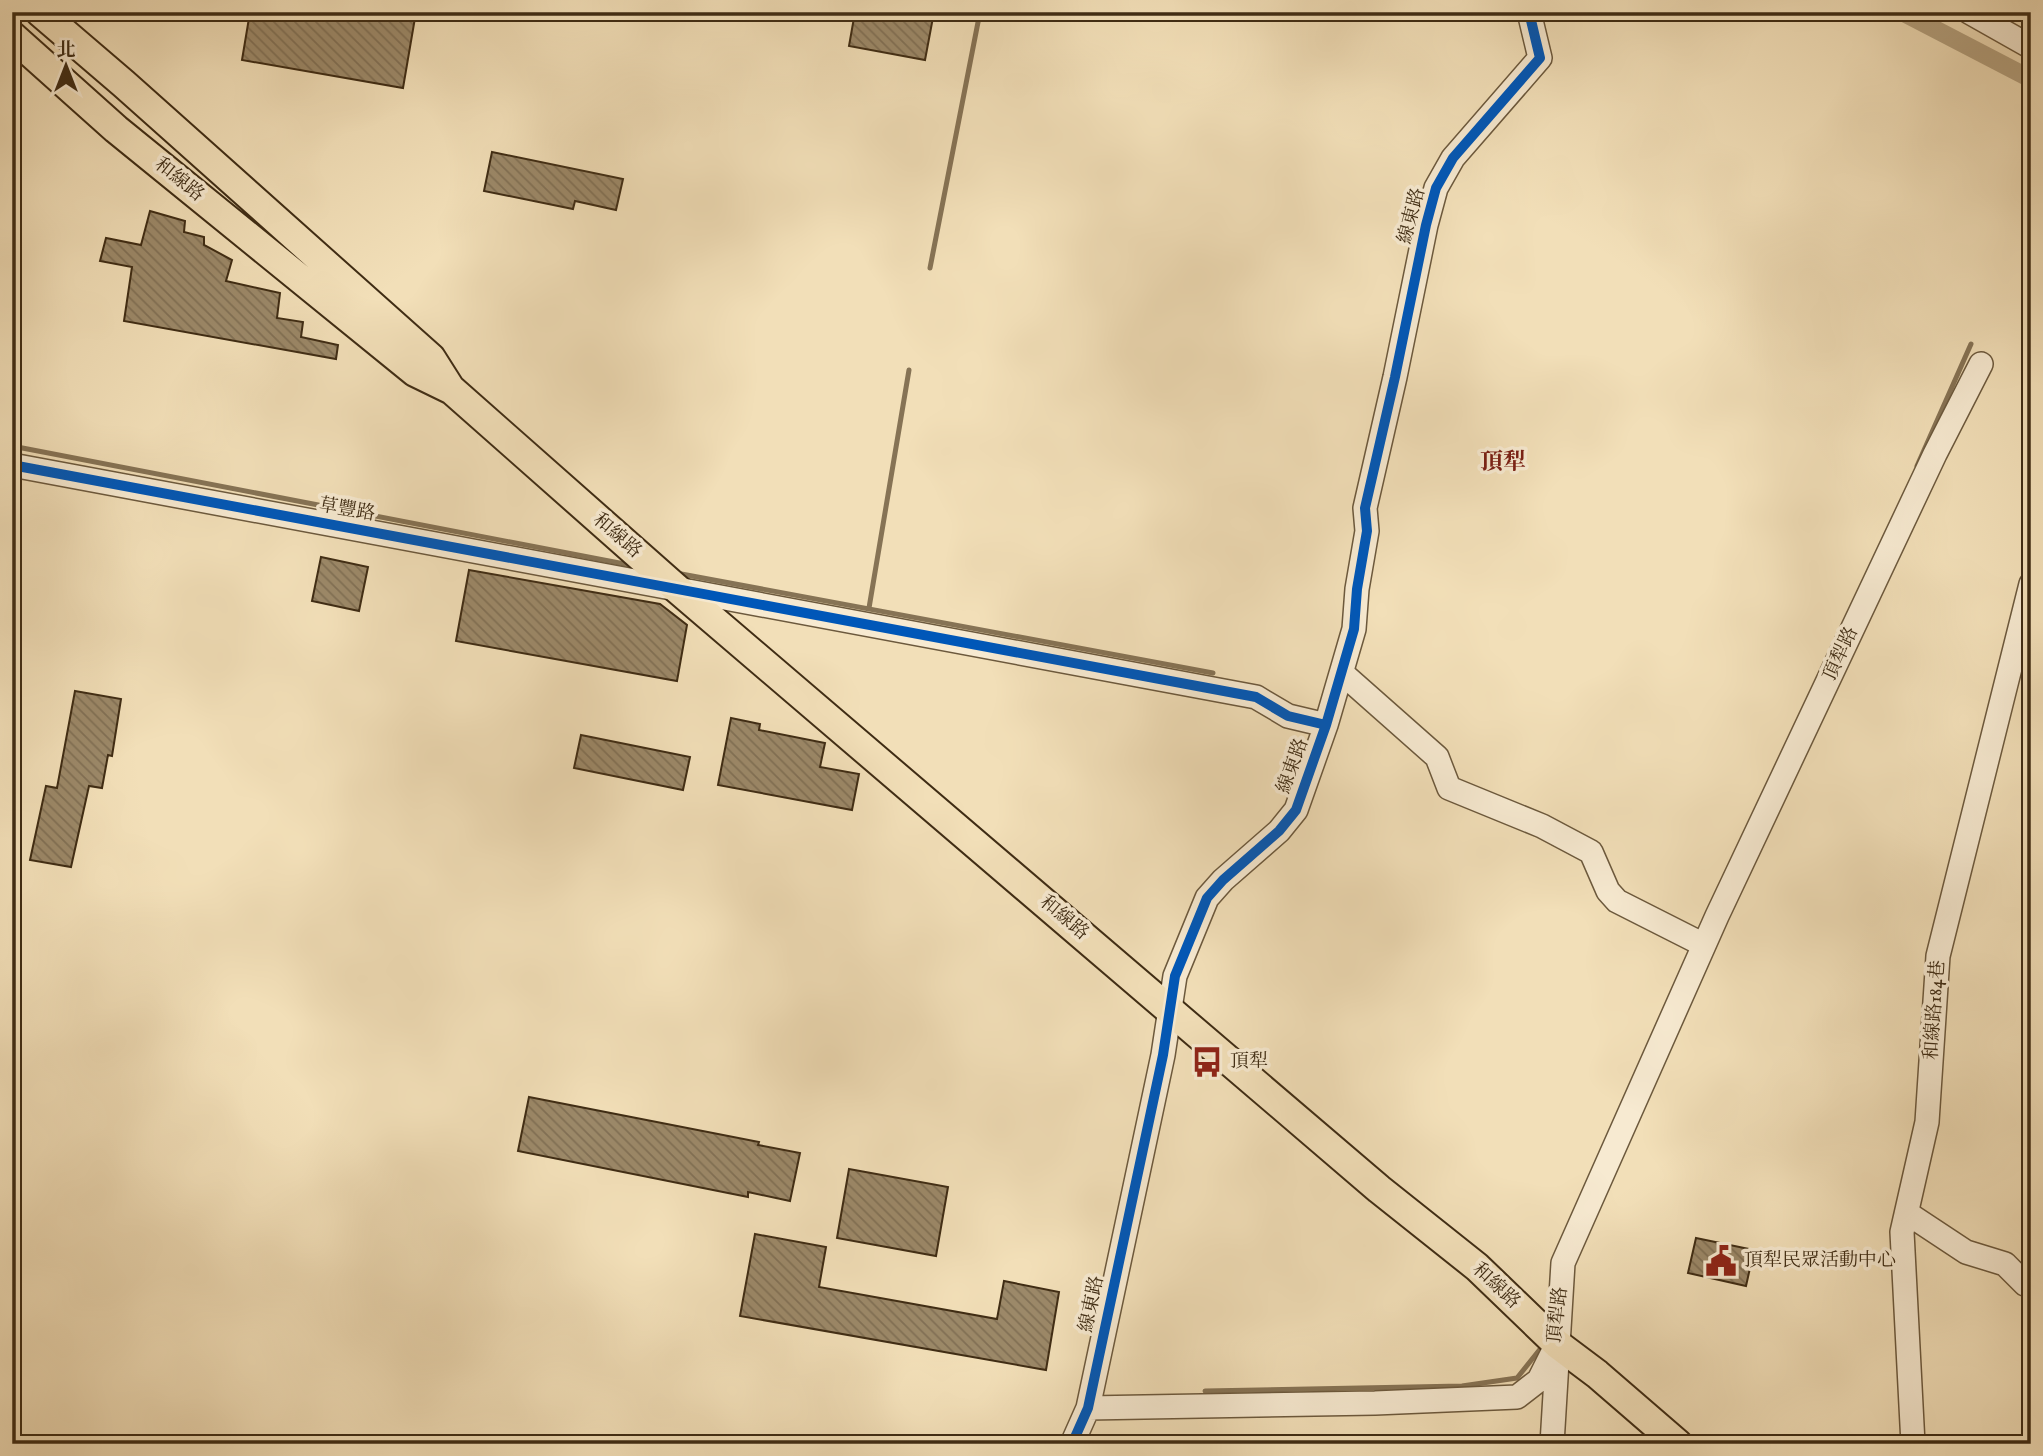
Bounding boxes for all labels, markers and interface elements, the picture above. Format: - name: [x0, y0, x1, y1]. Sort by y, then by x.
- north arrow: [32, 32, 102, 102]
- text: 北: [56, 39, 76, 63]
- street label: 和線路: [149, 153, 209, 207]
- street label: 線東路: [1393, 185, 1431, 247]
- district label: 頂犁: [1480, 448, 1526, 477]
- street label: 草豐路: [317, 493, 377, 527]
- street label: 和線路: [588, 508, 646, 564]
- street label: 頂犁路: [1818, 623, 1864, 685]
- street label: 線東路: [1272, 735, 1314, 797]
- street label: 和線路: [1034, 890, 1094, 946]
- street label: 和線路184巷: [1920, 959, 1950, 1061]
- bus stop icon: 頂犁: [1190, 1045, 1224, 1079]
- place label: 頂犁: [1230, 1050, 1268, 1074]
- public building icon: 頂犁民眾活動中心: [1704, 1244, 1738, 1278]
- place label: 頂犁民眾活動中心: [1744, 1249, 1896, 1273]
- street label: 和線路: [1467, 1258, 1525, 1314]
- street label: 線東路: [1074, 1274, 1110, 1334]
- street label: 頂犁路: [1543, 1285, 1573, 1345]

